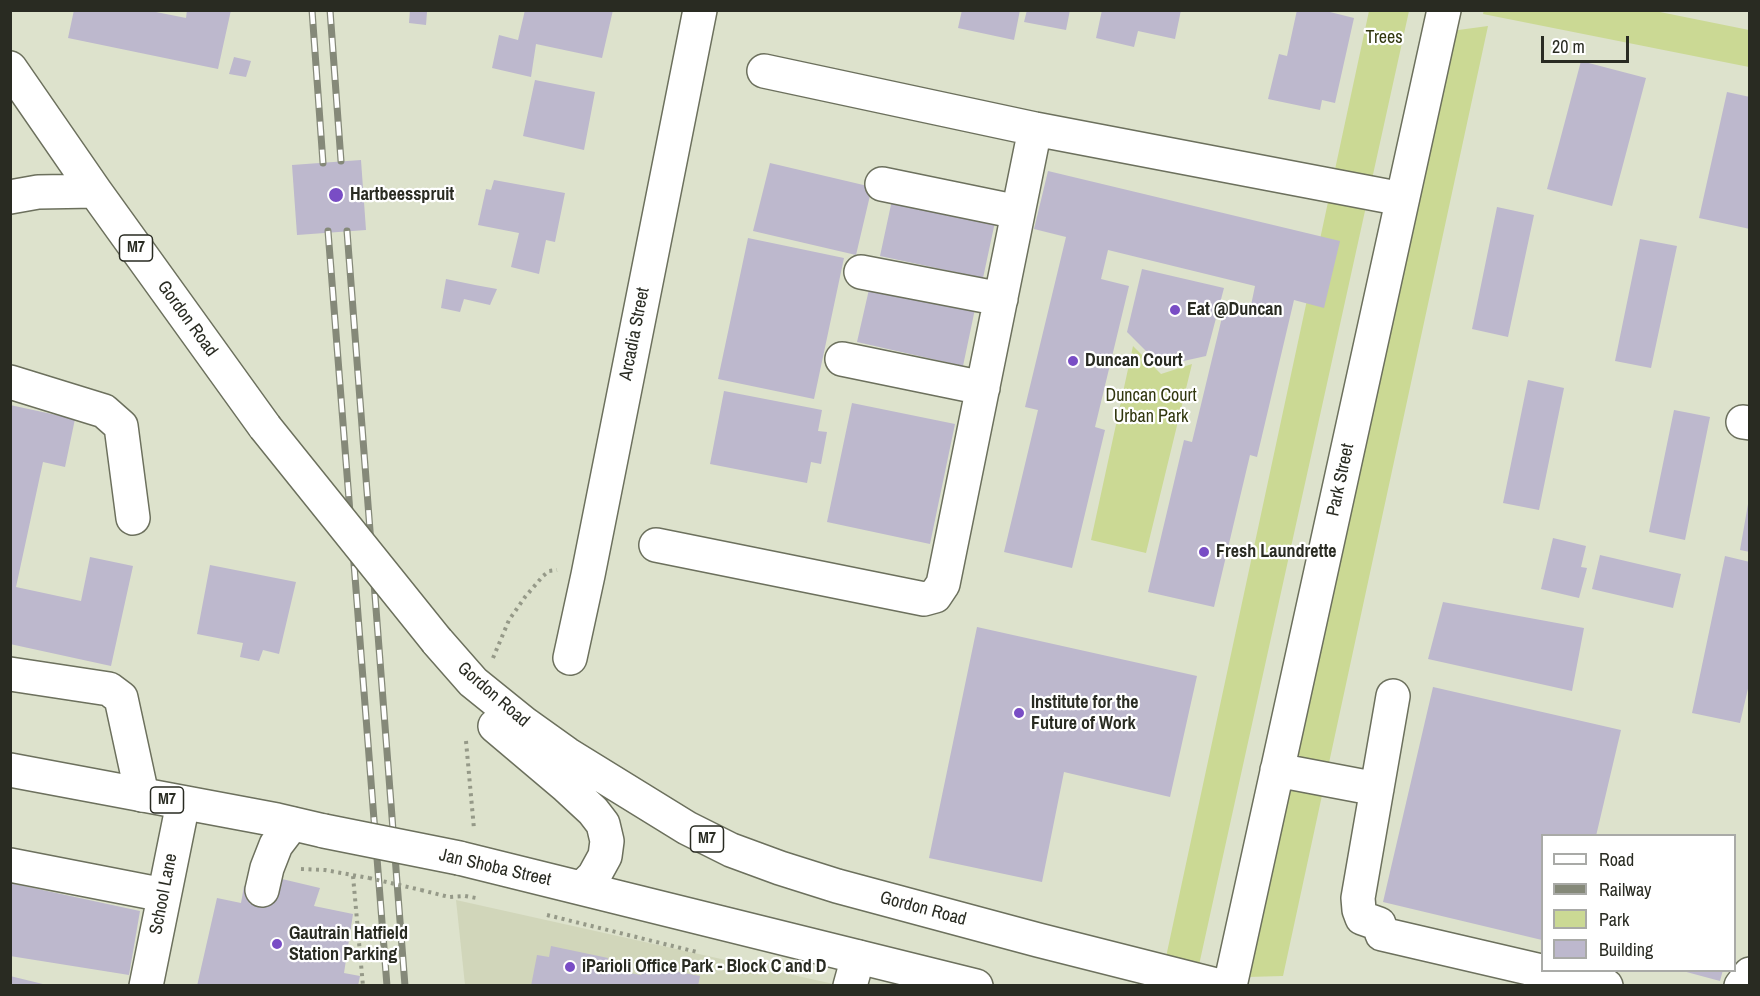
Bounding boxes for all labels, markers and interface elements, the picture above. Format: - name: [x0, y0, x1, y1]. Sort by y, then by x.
- scale bar: [1544, 24, 1632, 62]
- park label: Trees: [1365, 27, 1403, 49]
- text: 20 m: [1552, 34, 1585, 59]
- place label: Hartbeesspruit: [350, 184, 454, 206]
- marker: Hartbeesspruit: [327, 186, 345, 204]
- road number: M7: [120, 235, 152, 261]
- street label: Gordon Road: [152, 277, 222, 361]
- street label: Arcadia Street: [615, 286, 655, 382]
- place label: Eat @Duncan: [1187, 299, 1283, 321]
- marker: Eat @Duncan: [1168, 303, 1182, 317]
- place label: Duncan Court: [1085, 350, 1183, 372]
- marker: Duncan Court: [1066, 354, 1080, 368]
- park label: Duncan Court Urban Park: [1105, 385, 1197, 428]
- street label: Park Street: [1323, 442, 1359, 518]
- place label: Fresh Laundrette: [1216, 541, 1337, 563]
- marker: Fresh Laundrette: [1197, 545, 1211, 559]
- street label: Gordon Road: [452, 658, 534, 732]
- place label: Institute for the Future of Work: [1031, 692, 1138, 734]
- marker: Institute for the Future of Work: [1012, 706, 1026, 720]
- road number: M7: [150, 787, 184, 813]
- road number: M7: [690, 826, 724, 852]
- legend: [1541, 834, 1736, 972]
- street label: Jan Shoba Street: [437, 845, 553, 891]
- text: Road: [1599, 847, 1634, 872]
- street label: School Lane: [146, 852, 182, 936]
- text: Railway: [1599, 877, 1652, 902]
- street label: Gordon Road: [877, 887, 969, 931]
- text: Park: [1599, 907, 1629, 932]
- place label: Gautrain Hatfield Station Parking: [289, 923, 408, 966]
- marker: Gautrain Hatfield Station Parking: [270, 937, 284, 951]
- text: Building: [1599, 937, 1653, 962]
- place label: iParioli Office Park - Block C and D: [582, 956, 826, 978]
- marker: iParioli Office Park - Block C and D: [563, 960, 577, 974]

